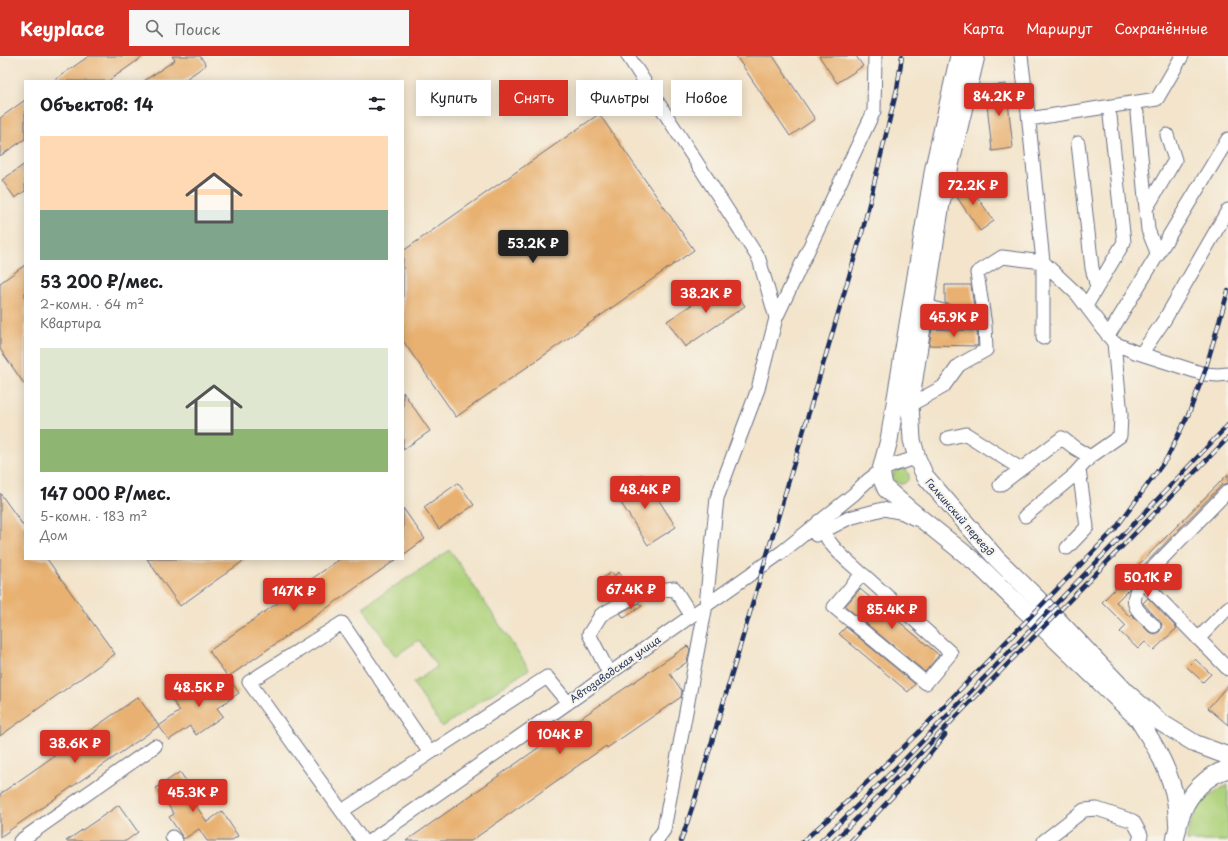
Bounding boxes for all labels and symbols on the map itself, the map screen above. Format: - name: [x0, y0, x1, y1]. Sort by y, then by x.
- pin: 84.2K ₽: [962, 83, 1036, 117]
- pin: 72.2K ₽: [936, 172, 1010, 206]
- pin: 53.2K ₽: [496, 230, 570, 264]
- pin: 38.2K ₽: [669, 280, 743, 314]
- pin: 45.9K ₽: [917, 304, 991, 338]
- street label: Галкинский переезд: [922, 475, 998, 559]
- pin: 48.4K ₽: [608, 476, 682, 510]
- pin: 50.1K ₽: [1111, 564, 1185, 598]
- pin: 67.4K ₽: [594, 576, 668, 610]
- pin: 147K ₽: [261, 578, 327, 612]
- pin: 85.4K ₽: [855, 596, 929, 630]
- street label: Автозаводская улица: [566, 631, 664, 706]
- pin: 48.5K ₽: [162, 674, 236, 708]
- pin: 104K ₽: [527, 721, 593, 755]
- pin: 38.6K ₽: [38, 730, 112, 764]
- pin: 45.3K ₽: [156, 779, 230, 813]

